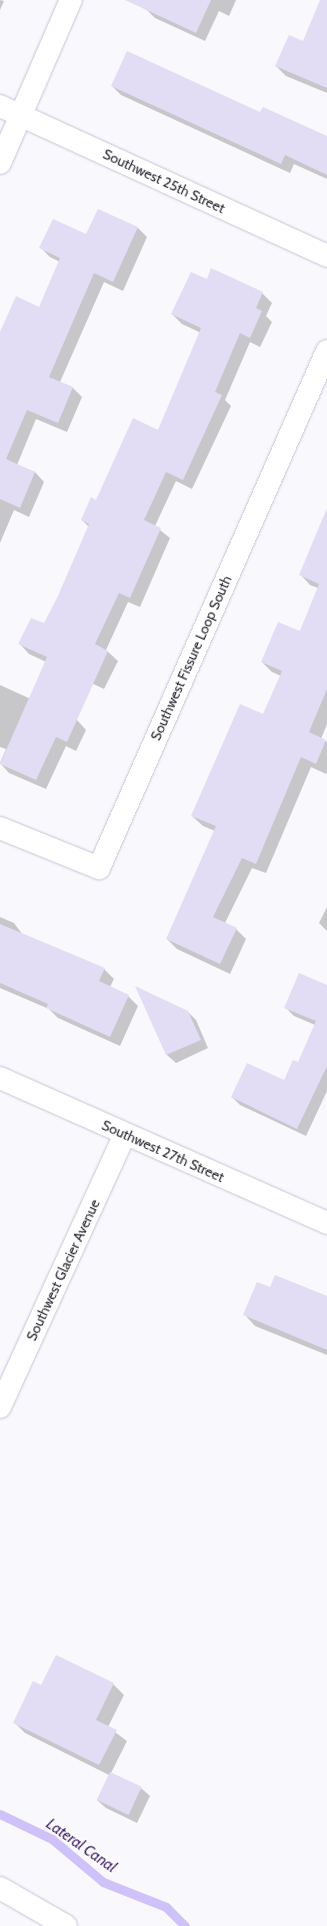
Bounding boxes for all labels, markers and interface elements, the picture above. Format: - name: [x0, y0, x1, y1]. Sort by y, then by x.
- street label: Southwest 25th Street: [100, 145, 228, 217]
- street label: Southwest Fissure Loop South: [147, 573, 235, 743]
- street label: Southwest 27th Street: [99, 1116, 227, 1186]
- street label: Southwest Glacier Avenue: [23, 1197, 103, 1343]
- water label: Lateral Canal: [42, 1815, 120, 1877]

